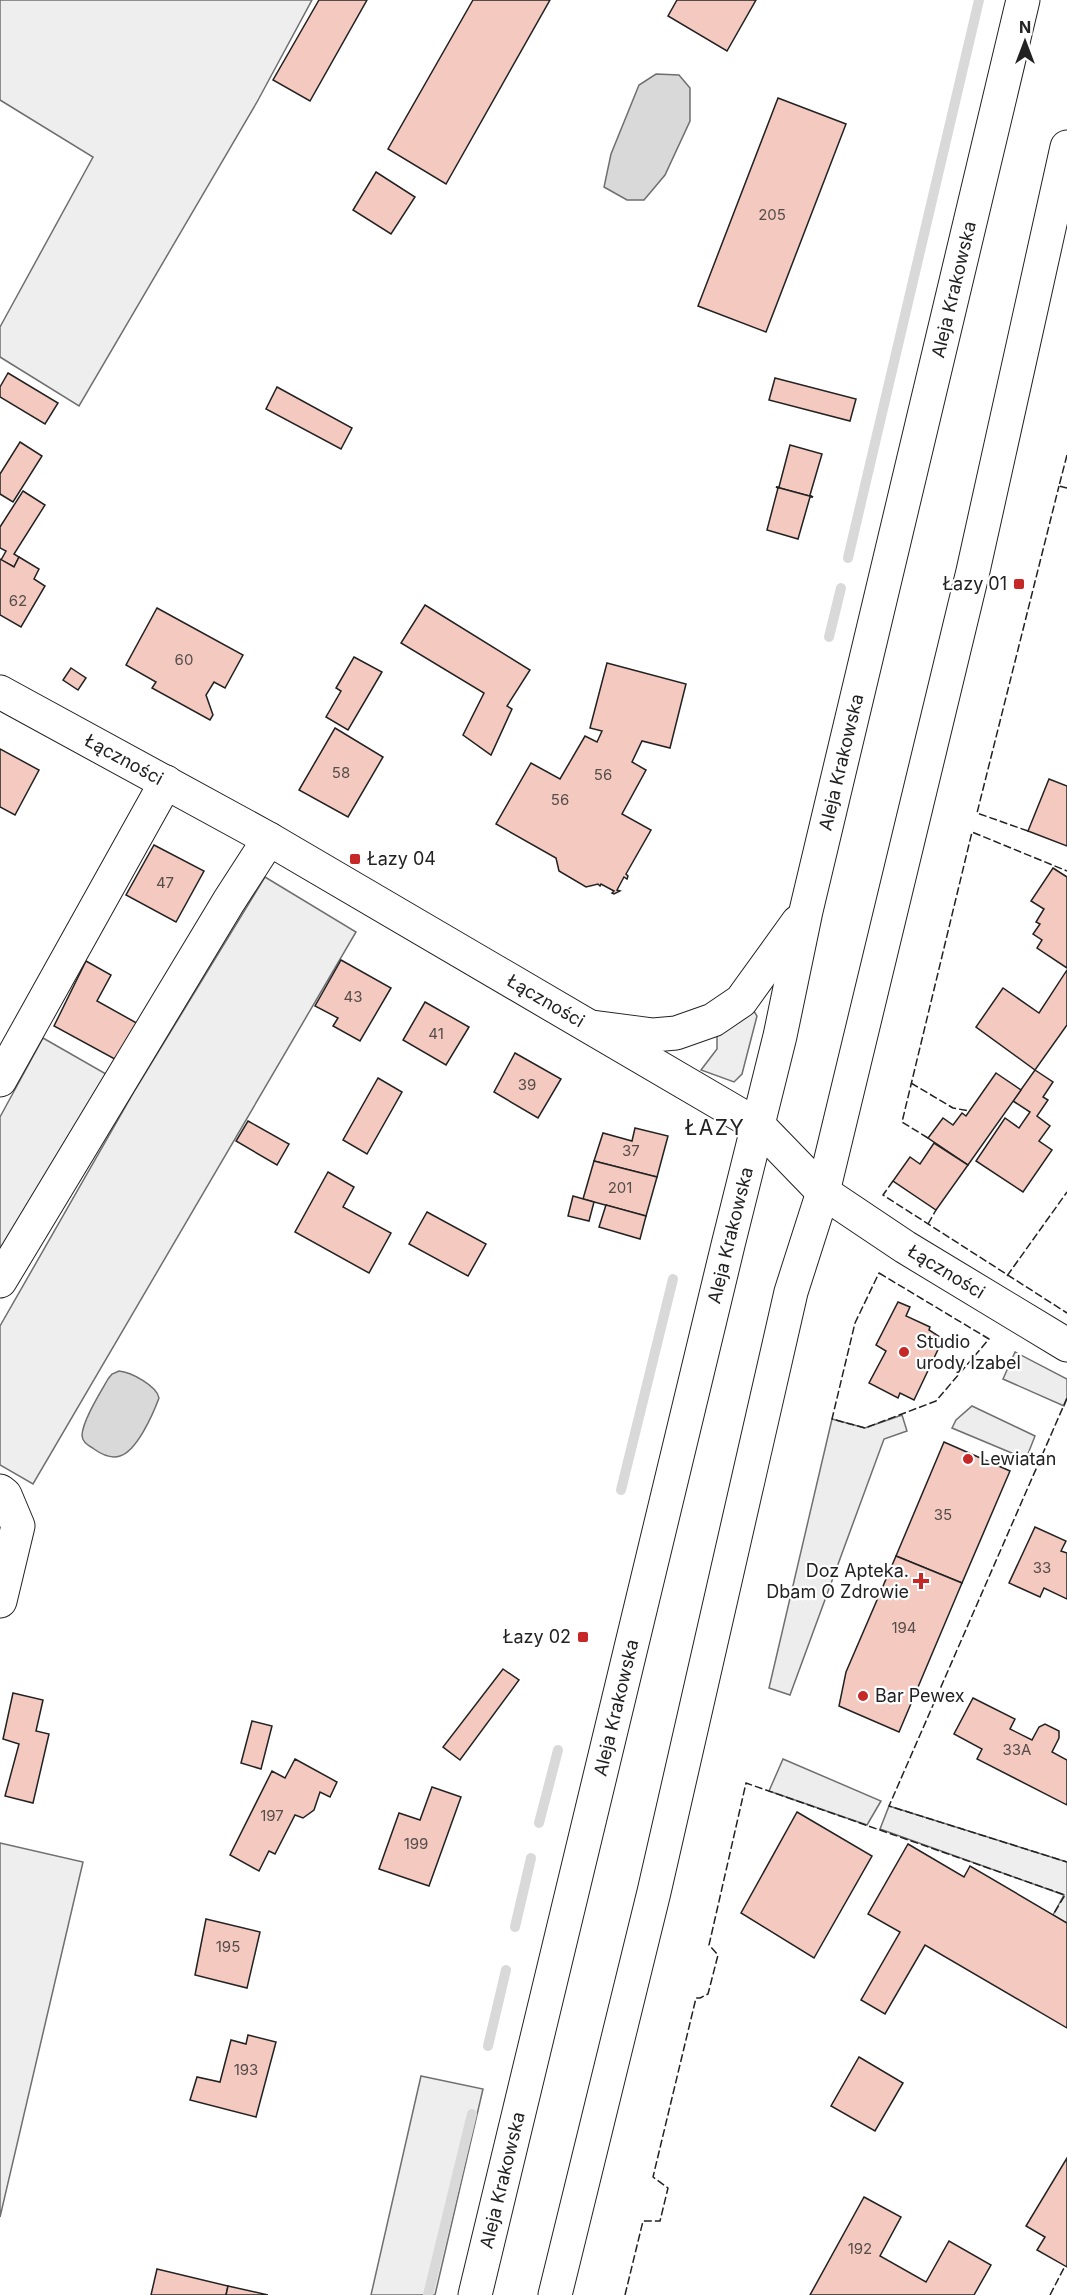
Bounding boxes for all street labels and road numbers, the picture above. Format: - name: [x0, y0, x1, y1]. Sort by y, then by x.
- street label: Aleja Krakowska: [927, 219, 980, 360]
- street label: Aleja Krakowska: [815, 692, 867, 833]
- street label: Łączności: [81, 729, 167, 789]
- street label: Łączności: [503, 970, 588, 1031]
- street label: Aleja Krakowska: [703, 1165, 757, 1306]
- street label: Łączności: [904, 1240, 989, 1303]
- street label: Aleja Krakowska: [589, 1637, 643, 1778]
- street label: Aleja Krakowska: [476, 2110, 529, 2251]

